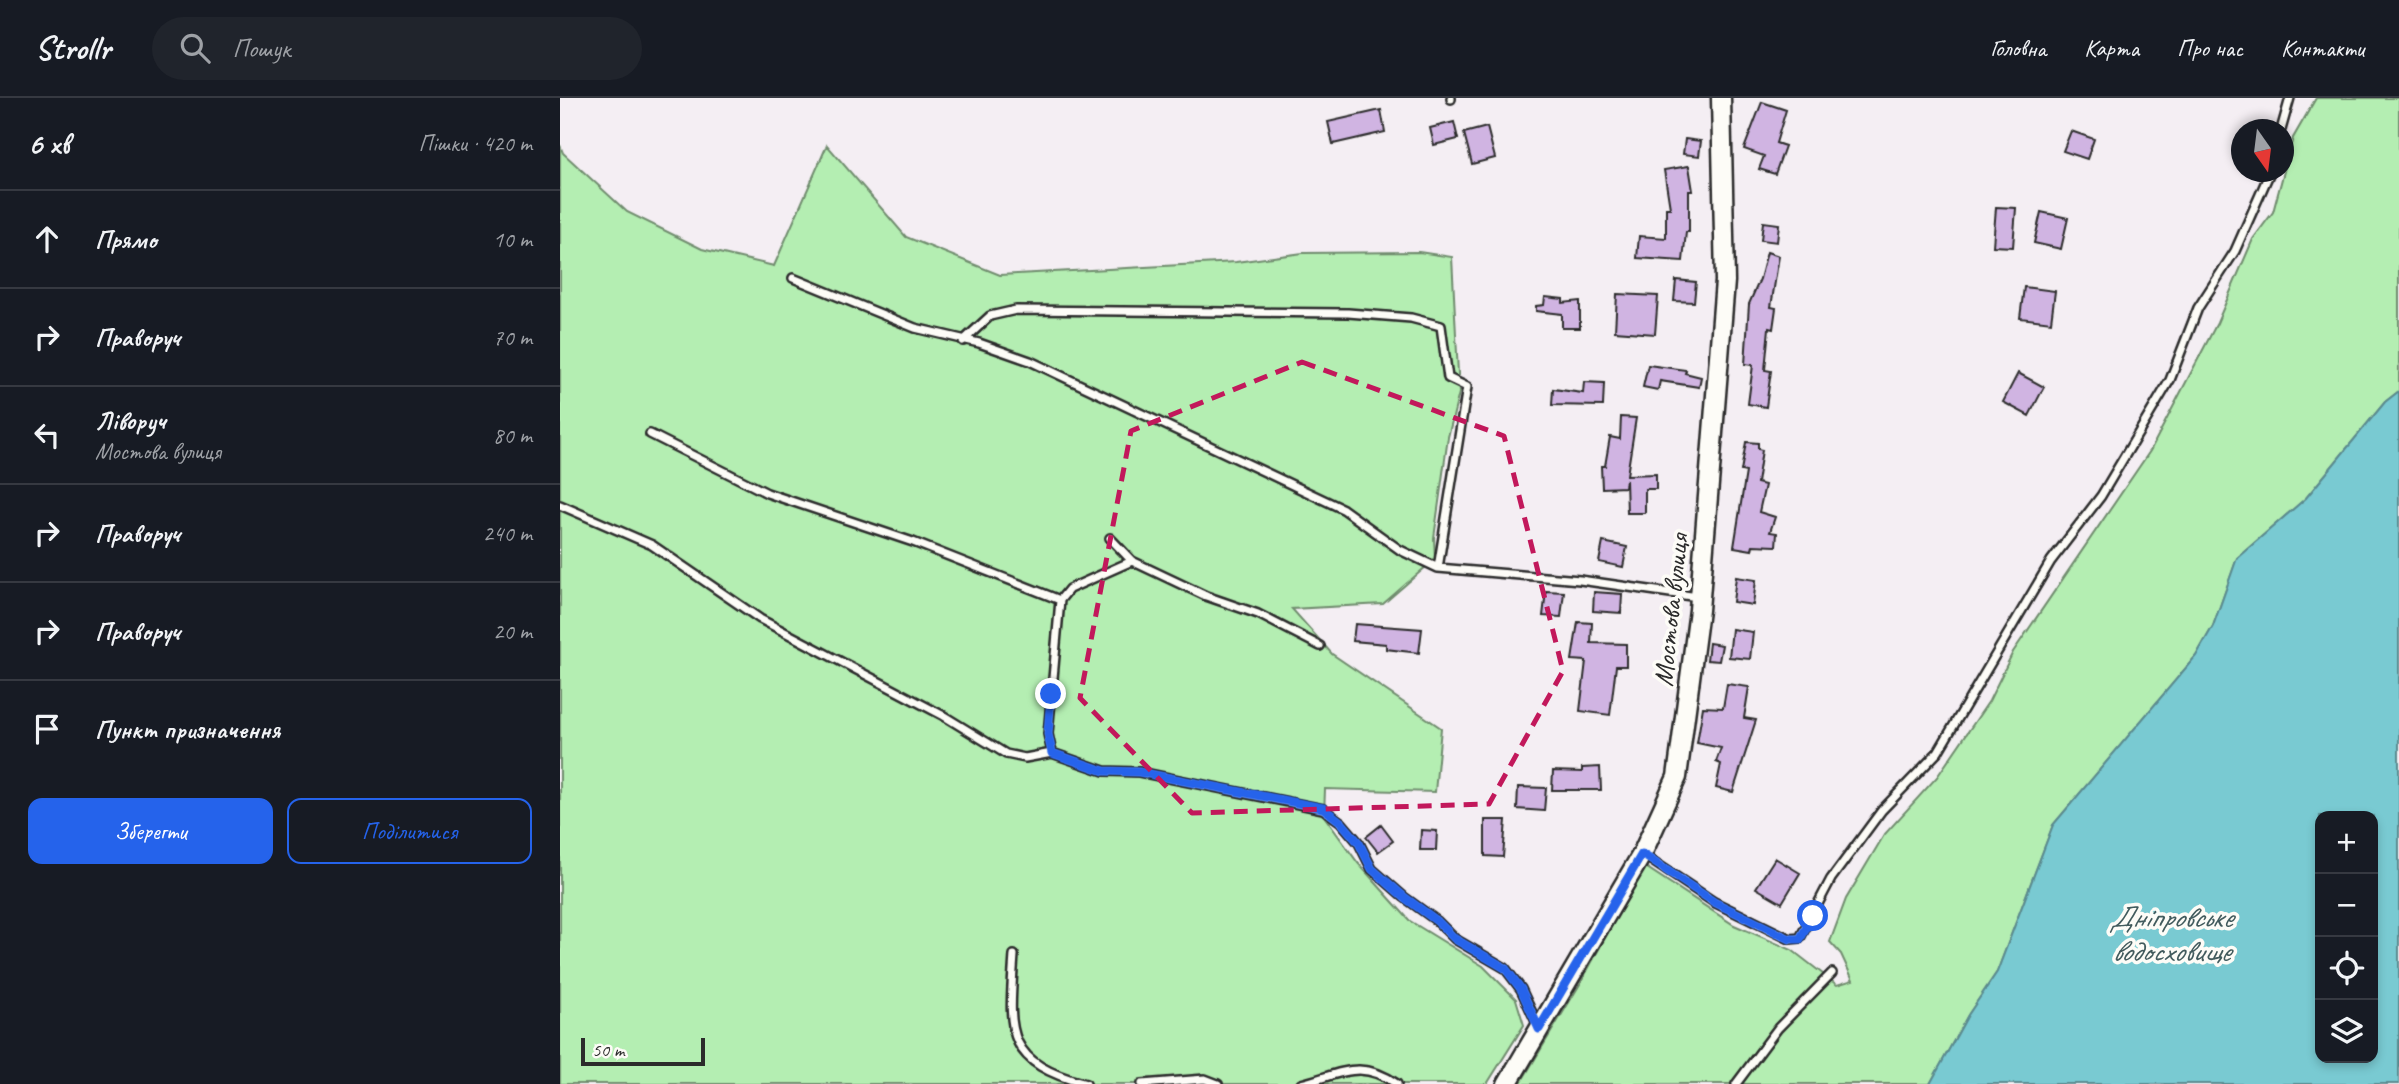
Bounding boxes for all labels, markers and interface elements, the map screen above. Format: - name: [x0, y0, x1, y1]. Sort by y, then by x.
- search box: [152, 17, 642, 80]
- text: Strollr: [35, 27, 110, 69]
- icon: search: [176, 29, 214, 67]
- text: Пошук: [232, 32, 290, 65]
- text: Головна: [1990, 33, 2046, 63]
- text: Карта: [2084, 33, 2139, 63]
- text: Про нас: [2177, 33, 2243, 63]
- text: Контакти: [2281, 33, 2364, 63]
- north arrow: [2231, 119, 2294, 182]
- text: 6 хв: [28, 125, 70, 163]
- text: Пішки · 420 m: [418, 129, 532, 158]
- icon: ahead: [28, 220, 66, 258]
- text: Прямо: [95, 223, 157, 256]
- text: 10 m: [493, 225, 532, 254]
- icon: right: [28, 318, 66, 356]
- text: Праворуч: [95, 321, 180, 354]
- text: 70 m: [493, 323, 532, 352]
- text: Ліворуч: [95, 404, 166, 437]
- icon: left: [28, 416, 66, 454]
- text: 80 m: [493, 421, 532, 450]
- text: Мостова вулиця: [95, 437, 221, 466]
- icon: right: [28, 514, 66, 552]
- text: Праворуч: [95, 517, 180, 550]
- text: 240 m: [483, 519, 532, 548]
- street label: Мостова вулиця: [1645, 530, 1696, 688]
- icon: right: [28, 612, 66, 650]
- text: Праворуч: [95, 615, 180, 648]
- text: 20 m: [493, 617, 532, 646]
- route end: [1035, 678, 1066, 709]
- icon: arrive: [28, 710, 66, 748]
- text: Пункт призначення: [95, 713, 280, 746]
- button: Зберегти: [28, 798, 273, 864]
- button: Поділитися: [287, 798, 532, 864]
- map controls: [2315, 811, 2378, 1063]
- button: +: [2315, 811, 2378, 874]
- button: −: [2315, 874, 2378, 937]
- water label: Дніпровське водосховище: [2109, 898, 2236, 970]
- route start: [1797, 900, 1828, 931]
- button: locate: [2315, 937, 2378, 1000]
- button: layers: [2315, 1000, 2378, 1063]
- scale bar: [581, 1035, 705, 1067]
- text: 50 m: [592, 1038, 624, 1062]

